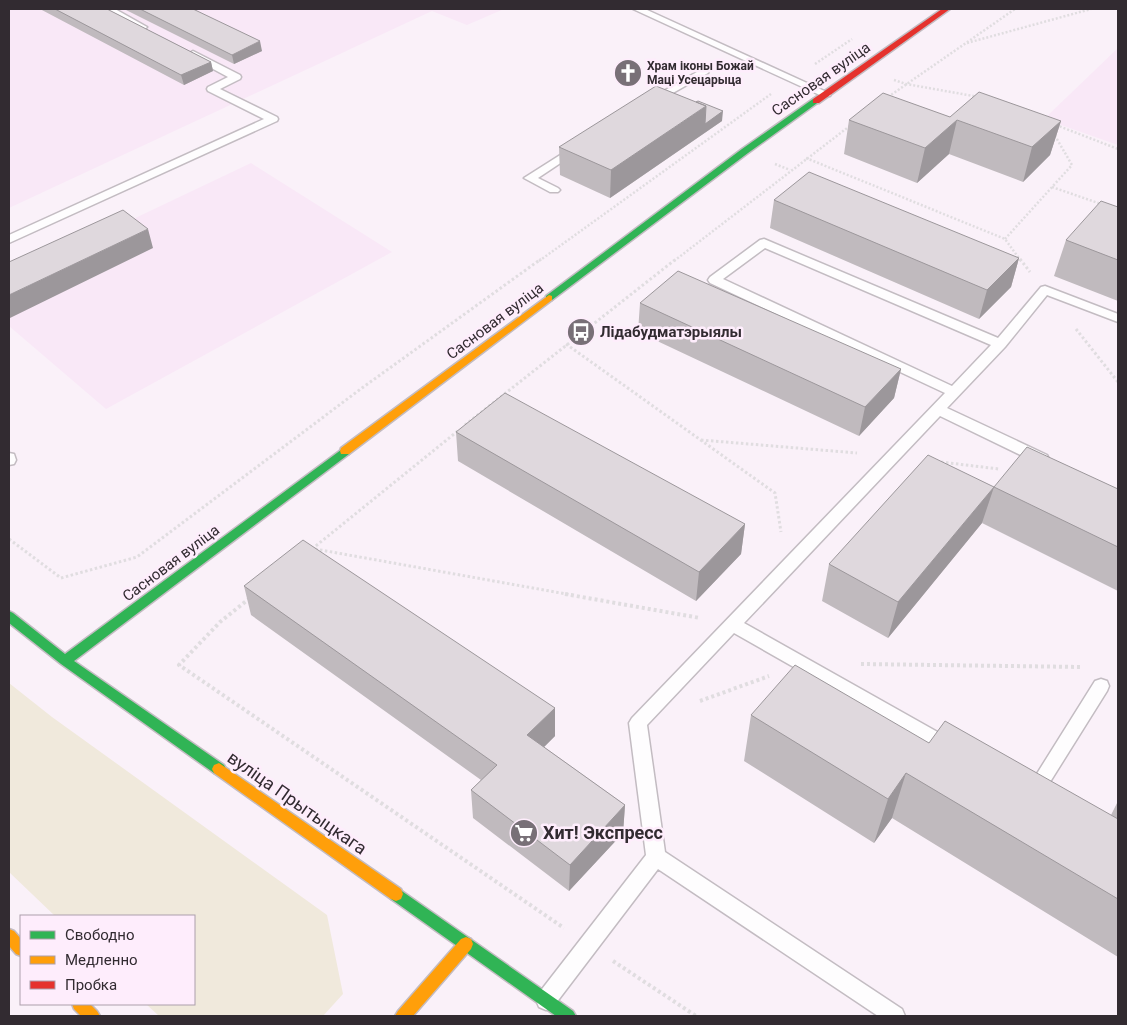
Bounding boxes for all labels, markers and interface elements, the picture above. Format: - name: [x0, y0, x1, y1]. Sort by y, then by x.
- street label: Сасновая вуліца: [768, 38, 874, 120]
- church icon: Храм іконы Божай Маці Усецарыца: [613, 58, 643, 88]
- place label: Храм іконы Божай Маці Усецарыца: [647, 59, 754, 87]
- street label: Сасновая вуліца: [443, 279, 547, 363]
- bus stop icon: Лідабудматэрыялы: [566, 317, 596, 347]
- place label: Лідабудматэрыялы: [600, 323, 742, 341]
- street label: Сасновая вуліца: [119, 521, 223, 605]
- street label: вуліца Прытыцкага: [224, 747, 371, 859]
- supermarket icon: Хит! Экспресс: [509, 818, 539, 848]
- place label: Хит! Экспресс: [543, 822, 663, 843]
- legend: [20, 915, 195, 1005]
- text: Свободно: [65, 926, 134, 944]
- text: Медленно: [65, 951, 138, 969]
- text: Пробка: [65, 976, 117, 994]

